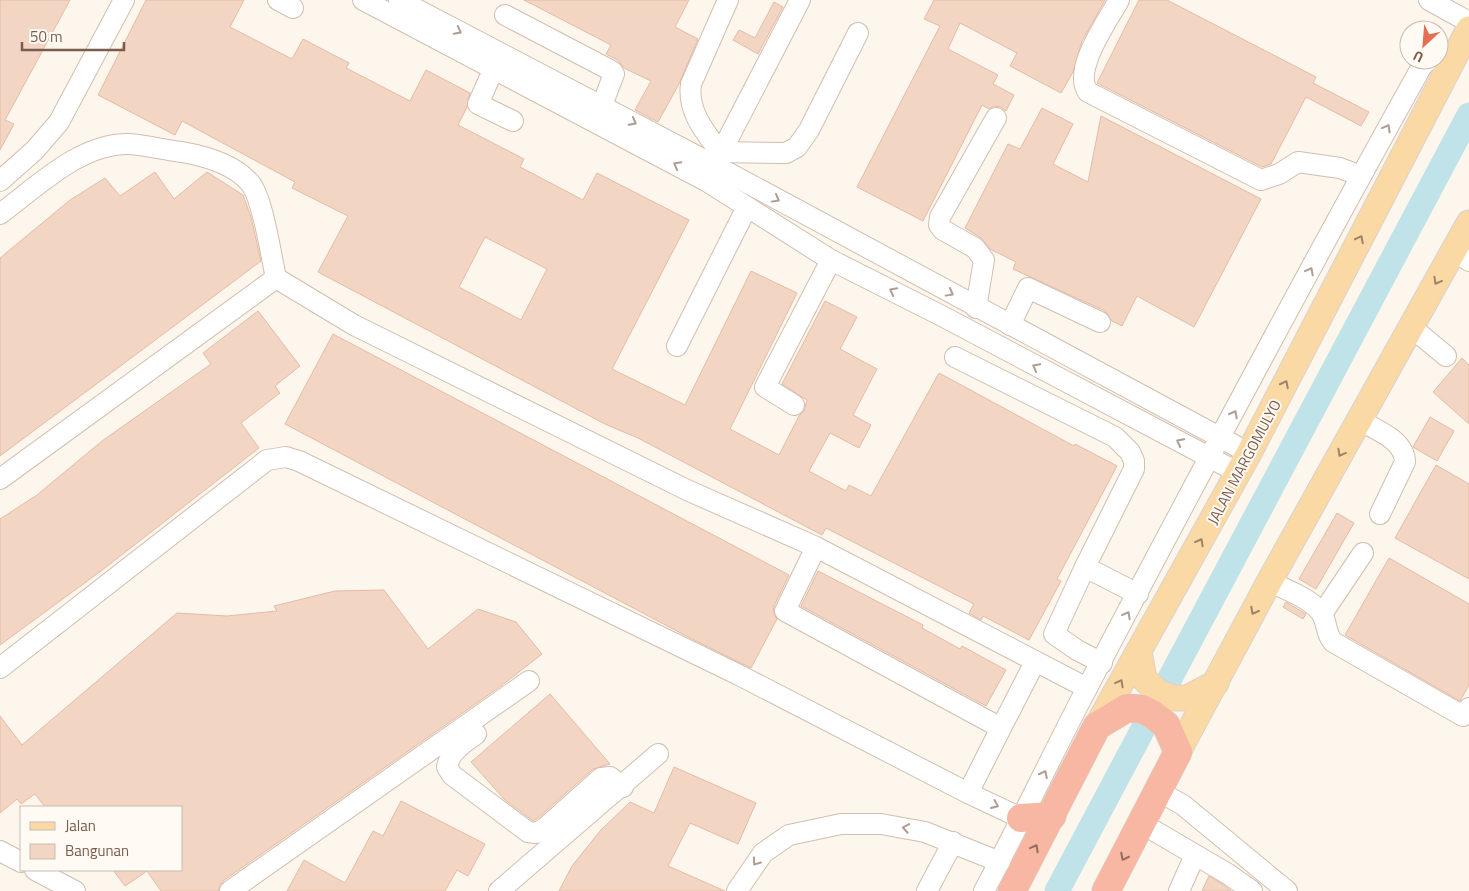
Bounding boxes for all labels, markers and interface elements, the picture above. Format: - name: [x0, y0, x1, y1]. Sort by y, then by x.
- scale bar: [22, 20, 125, 52]
- north arrow: [1399, 20, 1449, 70]
- text: 50 m: [30, 25, 63, 48]
- one-way arrow: [452, 25, 461, 35]
- text: U: [1409, 46, 1427, 69]
- one-way arrow: [628, 116, 637, 126]
- one-way arrow: [1381, 125, 1391, 134]
- one-way arrow: [673, 162, 682, 172]
- one-way arrow: [771, 192, 780, 202]
- one-way arrow: [1354, 236, 1364, 245]
- one-way arrow: [1304, 267, 1314, 276]
- one-way arrow: [1433, 275, 1443, 284]
- one-way arrow: [889, 287, 898, 297]
- one-way arrow: [944, 287, 953, 297]
- one-way arrow: [1033, 363, 1042, 373]
- one-way arrow: [1279, 380, 1289, 389]
- street label: JALAN MARGOMULYO: [1201, 395, 1287, 529]
- one-way arrow: [1227, 411, 1237, 420]
- one-way arrow: [1176, 438, 1185, 448]
- one-way arrow: [1337, 448, 1347, 457]
- one-way arrow: [1194, 538, 1204, 547]
- one-way arrow: [1250, 606, 1260, 615]
- one-way arrow: [1121, 611, 1131, 620]
- one-way arrow: [1113, 680, 1123, 689]
- one-way arrow: [1037, 770, 1048, 779]
- one-way arrow: [990, 799, 999, 810]
- legend: [20, 806, 182, 871]
- text: Jalan: [65, 814, 96, 837]
- one-way arrow: [902, 824, 911, 834]
- text: Bangunan: [65, 839, 129, 862]
- one-way arrow: [1029, 844, 1039, 853]
- one-way arrow: [1120, 852, 1130, 861]
- one-way arrow: [753, 856, 762, 866]

